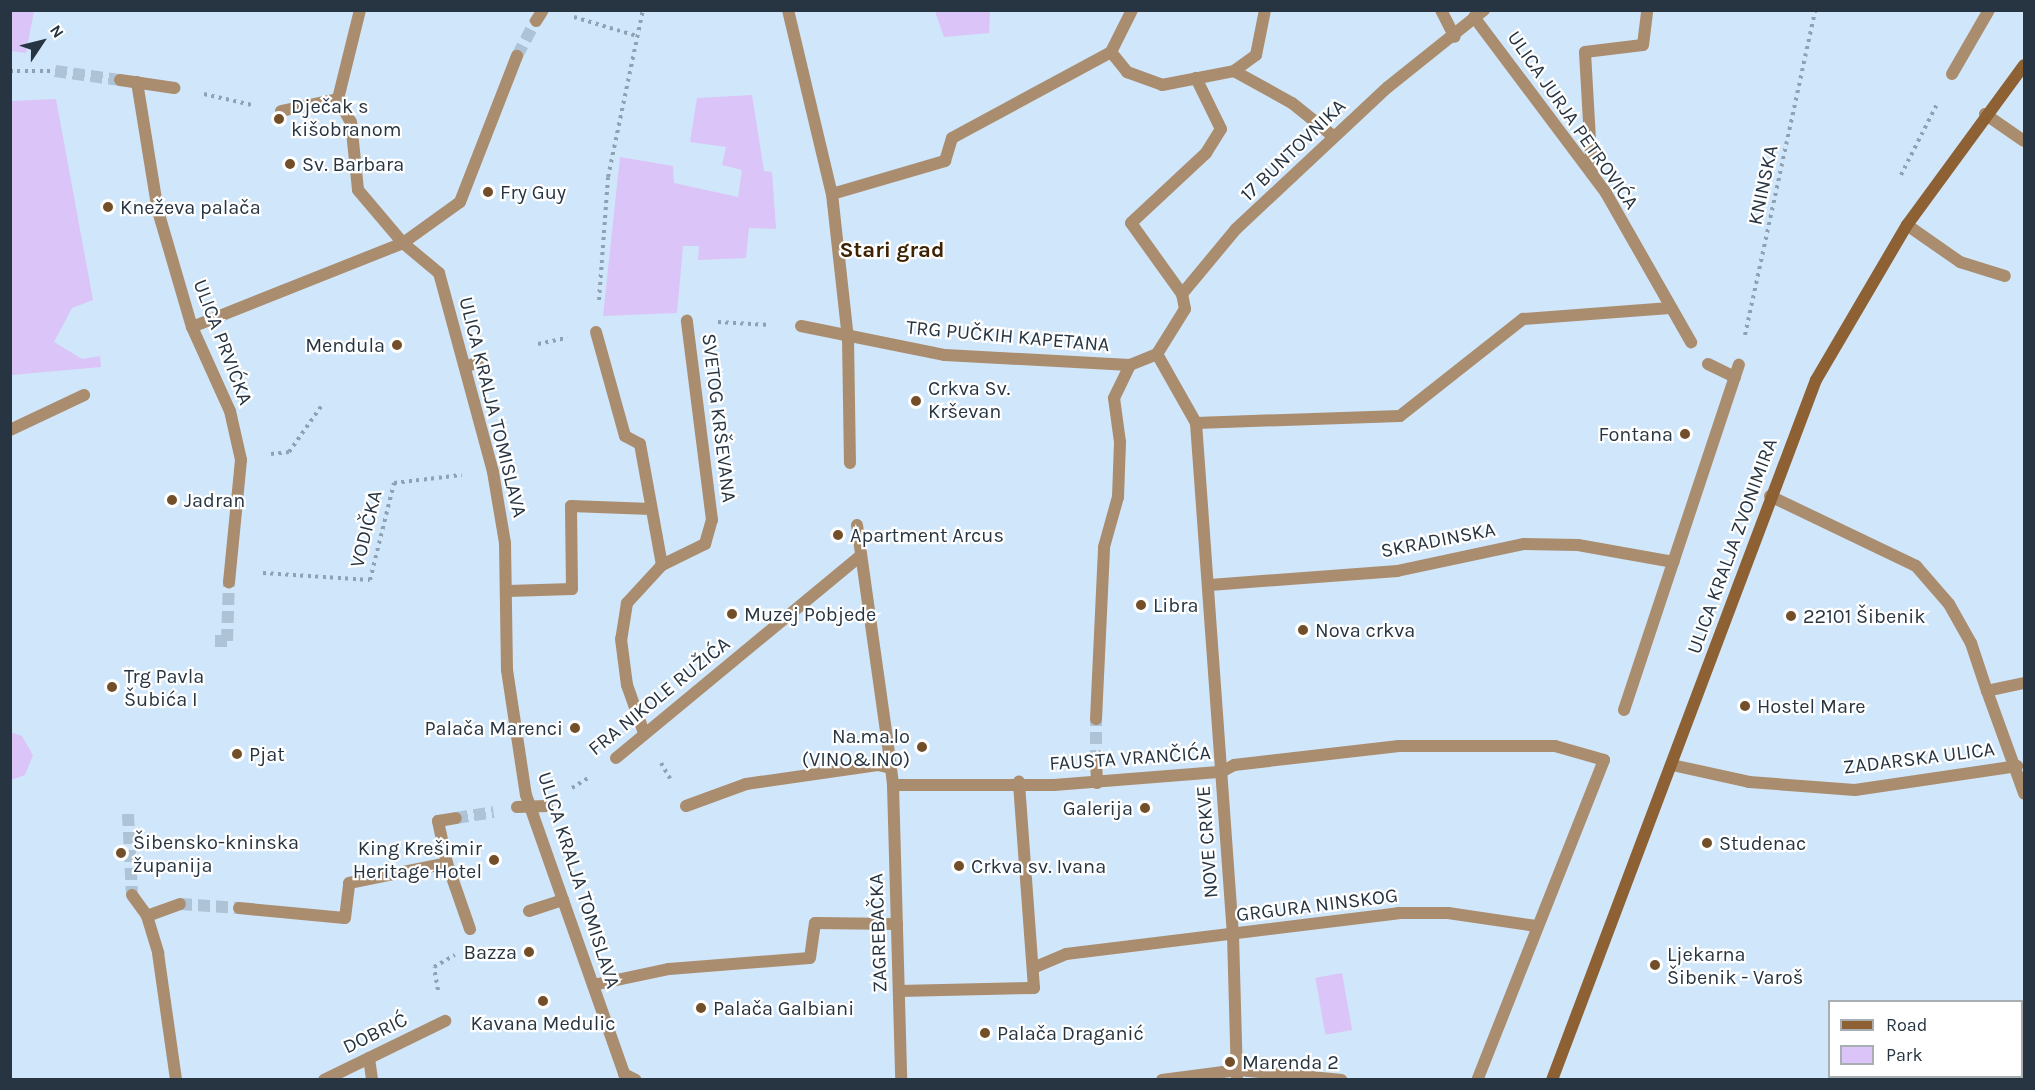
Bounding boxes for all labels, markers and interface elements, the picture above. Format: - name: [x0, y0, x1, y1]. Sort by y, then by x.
- north arrow: [12, 12, 72, 72]
- text: N: [46, 21, 68, 42]
- street label: ULICA JURJA PETROVIĆA: [1502, 26, 1644, 214]
- street label: 17 BUNTOVNIKA: [1235, 94, 1351, 206]
- place label: Dječak s kišobranom: [291, 95, 401, 142]
- marker: Dječak s kišobranom: [272, 112, 286, 126]
- street label: KNINSKA: [1743, 143, 1783, 227]
- place label: Sv. Barbara: [302, 152, 404, 176]
- marker: Sv. Barbara: [283, 157, 297, 171]
- place label: Fry Guy: [500, 180, 566, 204]
- marker: Fry Guy: [481, 185, 495, 199]
- place label: Kneževa palača: [120, 195, 261, 219]
- marker: Kneževa palača: [101, 200, 115, 214]
- district label: Stari grad: [840, 238, 944, 264]
- street label: ULICA PRVIĆKA: [188, 276, 258, 408]
- street label: ULICA KRALJA TOMISLAVA: [454, 294, 532, 520]
- street label: TRG PUČKIH KAPETANA: [905, 315, 1111, 357]
- street label: SVETOG KRŠEVANA: [697, 332, 741, 504]
- place label: Mendula: [305, 333, 385, 357]
- marker: Mendula: [390, 338, 404, 352]
- place label: Crkva Sv. Krševan: [928, 377, 1010, 424]
- marker: Crkva Sv. Krševan: [909, 394, 923, 408]
- place label: Fontana: [1598, 422, 1673, 446]
- marker: Fontana: [1678, 427, 1692, 441]
- street label: ULICA KRALJA ZVONIMIRA: [1682, 435, 1782, 657]
- place label: Jadran: [184, 488, 245, 512]
- street label: VODIČKA: [345, 488, 387, 570]
- marker: Jadran: [165, 493, 179, 507]
- street label: SKRADINSKA: [1379, 517, 1497, 563]
- place label: Apartment Arcus: [850, 523, 1004, 547]
- marker: Apartment Arcus: [831, 528, 845, 542]
- place label: Libra: [1153, 593, 1198, 617]
- marker: Libra: [1134, 598, 1148, 612]
- place label: Muzej Pobjede: [744, 602, 876, 626]
- place label: 22101 Šibenik: [1803, 604, 1925, 628]
- marker: Muzej Pobjede: [725, 607, 739, 621]
- marker: 22101 Šibenik: [1784, 609, 1798, 623]
- place label: Nova crkva: [1315, 618, 1415, 642]
- marker: Nova crkva: [1296, 623, 1310, 637]
- street label: FRA NIKOLE RUŽIĆA: [583, 632, 735, 760]
- place label: Trg Pavla Šubića I: [124, 664, 204, 711]
- marker: Trg Pavla Šubića I: [105, 680, 119, 694]
- place label: Hostel Mare: [1757, 694, 1865, 718]
- marker: Hostel Mare: [1738, 699, 1752, 713]
- place label: Palača Marenci: [424, 716, 563, 740]
- marker: Palača Marenci: [568, 721, 582, 735]
- place label: Na.ma.lo (VINO&INO): [802, 724, 910, 771]
- street label: ZADARSKA ULICA: [1842, 737, 1996, 779]
- marker: Na.ma.lo (VINO&INO): [915, 740, 929, 754]
- street label: FAUSTA VRANČIĆA: [1049, 740, 1211, 776]
- place label: Pjat: [249, 742, 285, 766]
- marker: Pjat: [230, 747, 244, 761]
- street label: ULICA KRALJA TOMISLAVA: [533, 769, 625, 991]
- street label: NOVE CRKVE: [1191, 785, 1223, 899]
- place label: Galerija: [1063, 796, 1133, 820]
- marker: Galerija: [1138, 801, 1152, 815]
- place label: Šibensko-kninska županija: [133, 830, 299, 877]
- place label: Studenac: [1719, 831, 1806, 855]
- marker: Studenac: [1700, 836, 1714, 850]
- place label: King Krešimir Heritage Hotel: [353, 837, 482, 884]
- marker: Šibensko-kninska županija: [114, 846, 128, 860]
- marker: King Krešimir Heritage Hotel: [487, 853, 501, 867]
- place label: Crkva sv. Ivana: [971, 854, 1106, 878]
- marker: Crkva sv. Ivana: [952, 859, 966, 873]
- street label: ZAGREBAČKA: [864, 873, 892, 993]
- street label: GRGURA NINSKOG: [1235, 883, 1399, 927]
- place label: Bazza: [464, 940, 517, 964]
- place label: Ljekarna Šibenik - Varoš: [1667, 942, 1803, 989]
- marker: Bazza: [522, 945, 536, 959]
- marker: Ljekarna Šibenik - Varoš: [1648, 958, 1662, 972]
- marker: Kavana Medulic: [536, 994, 550, 1008]
- place label: Palača Galbiani: [713, 996, 854, 1020]
- legend: [1828, 1000, 2023, 1078]
- marker: Palača Galbiani: [694, 1001, 708, 1015]
- street label: DOBRIĆ: [339, 1007, 411, 1059]
- place label: Kavana Medulic: [470, 1011, 616, 1035]
- text: Road: [1886, 1014, 1927, 1036]
- place label: Palača Draganić: [997, 1021, 1144, 1045]
- marker: Palača Draganić: [978, 1026, 992, 1040]
- text: Park: [1886, 1044, 1923, 1066]
- place label: Marenda 2: [1242, 1050, 1339, 1074]
- marker: Marenda 2: [1223, 1055, 1237, 1069]

